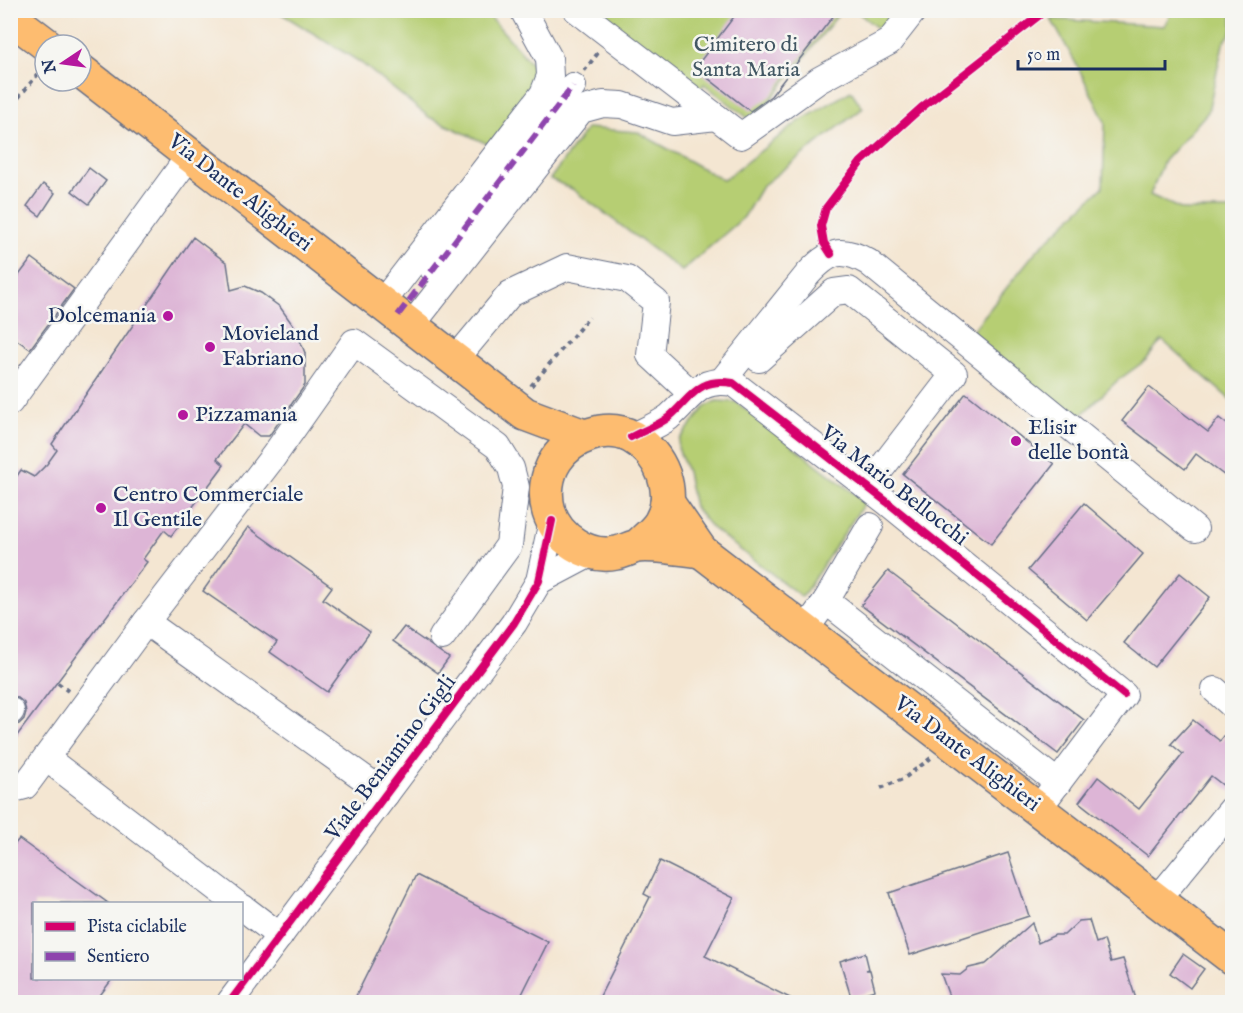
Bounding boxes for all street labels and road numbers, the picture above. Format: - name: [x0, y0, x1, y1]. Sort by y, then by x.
- street label: Via Dante Alighieri: [161, 127, 318, 258]
- street label: Via Mario Bellocchi: [814, 419, 974, 553]
- street label: Viale Beniamino Gigli: [319, 669, 463, 847]
- street label: Via Dante Alighieri: [887, 689, 1046, 818]

